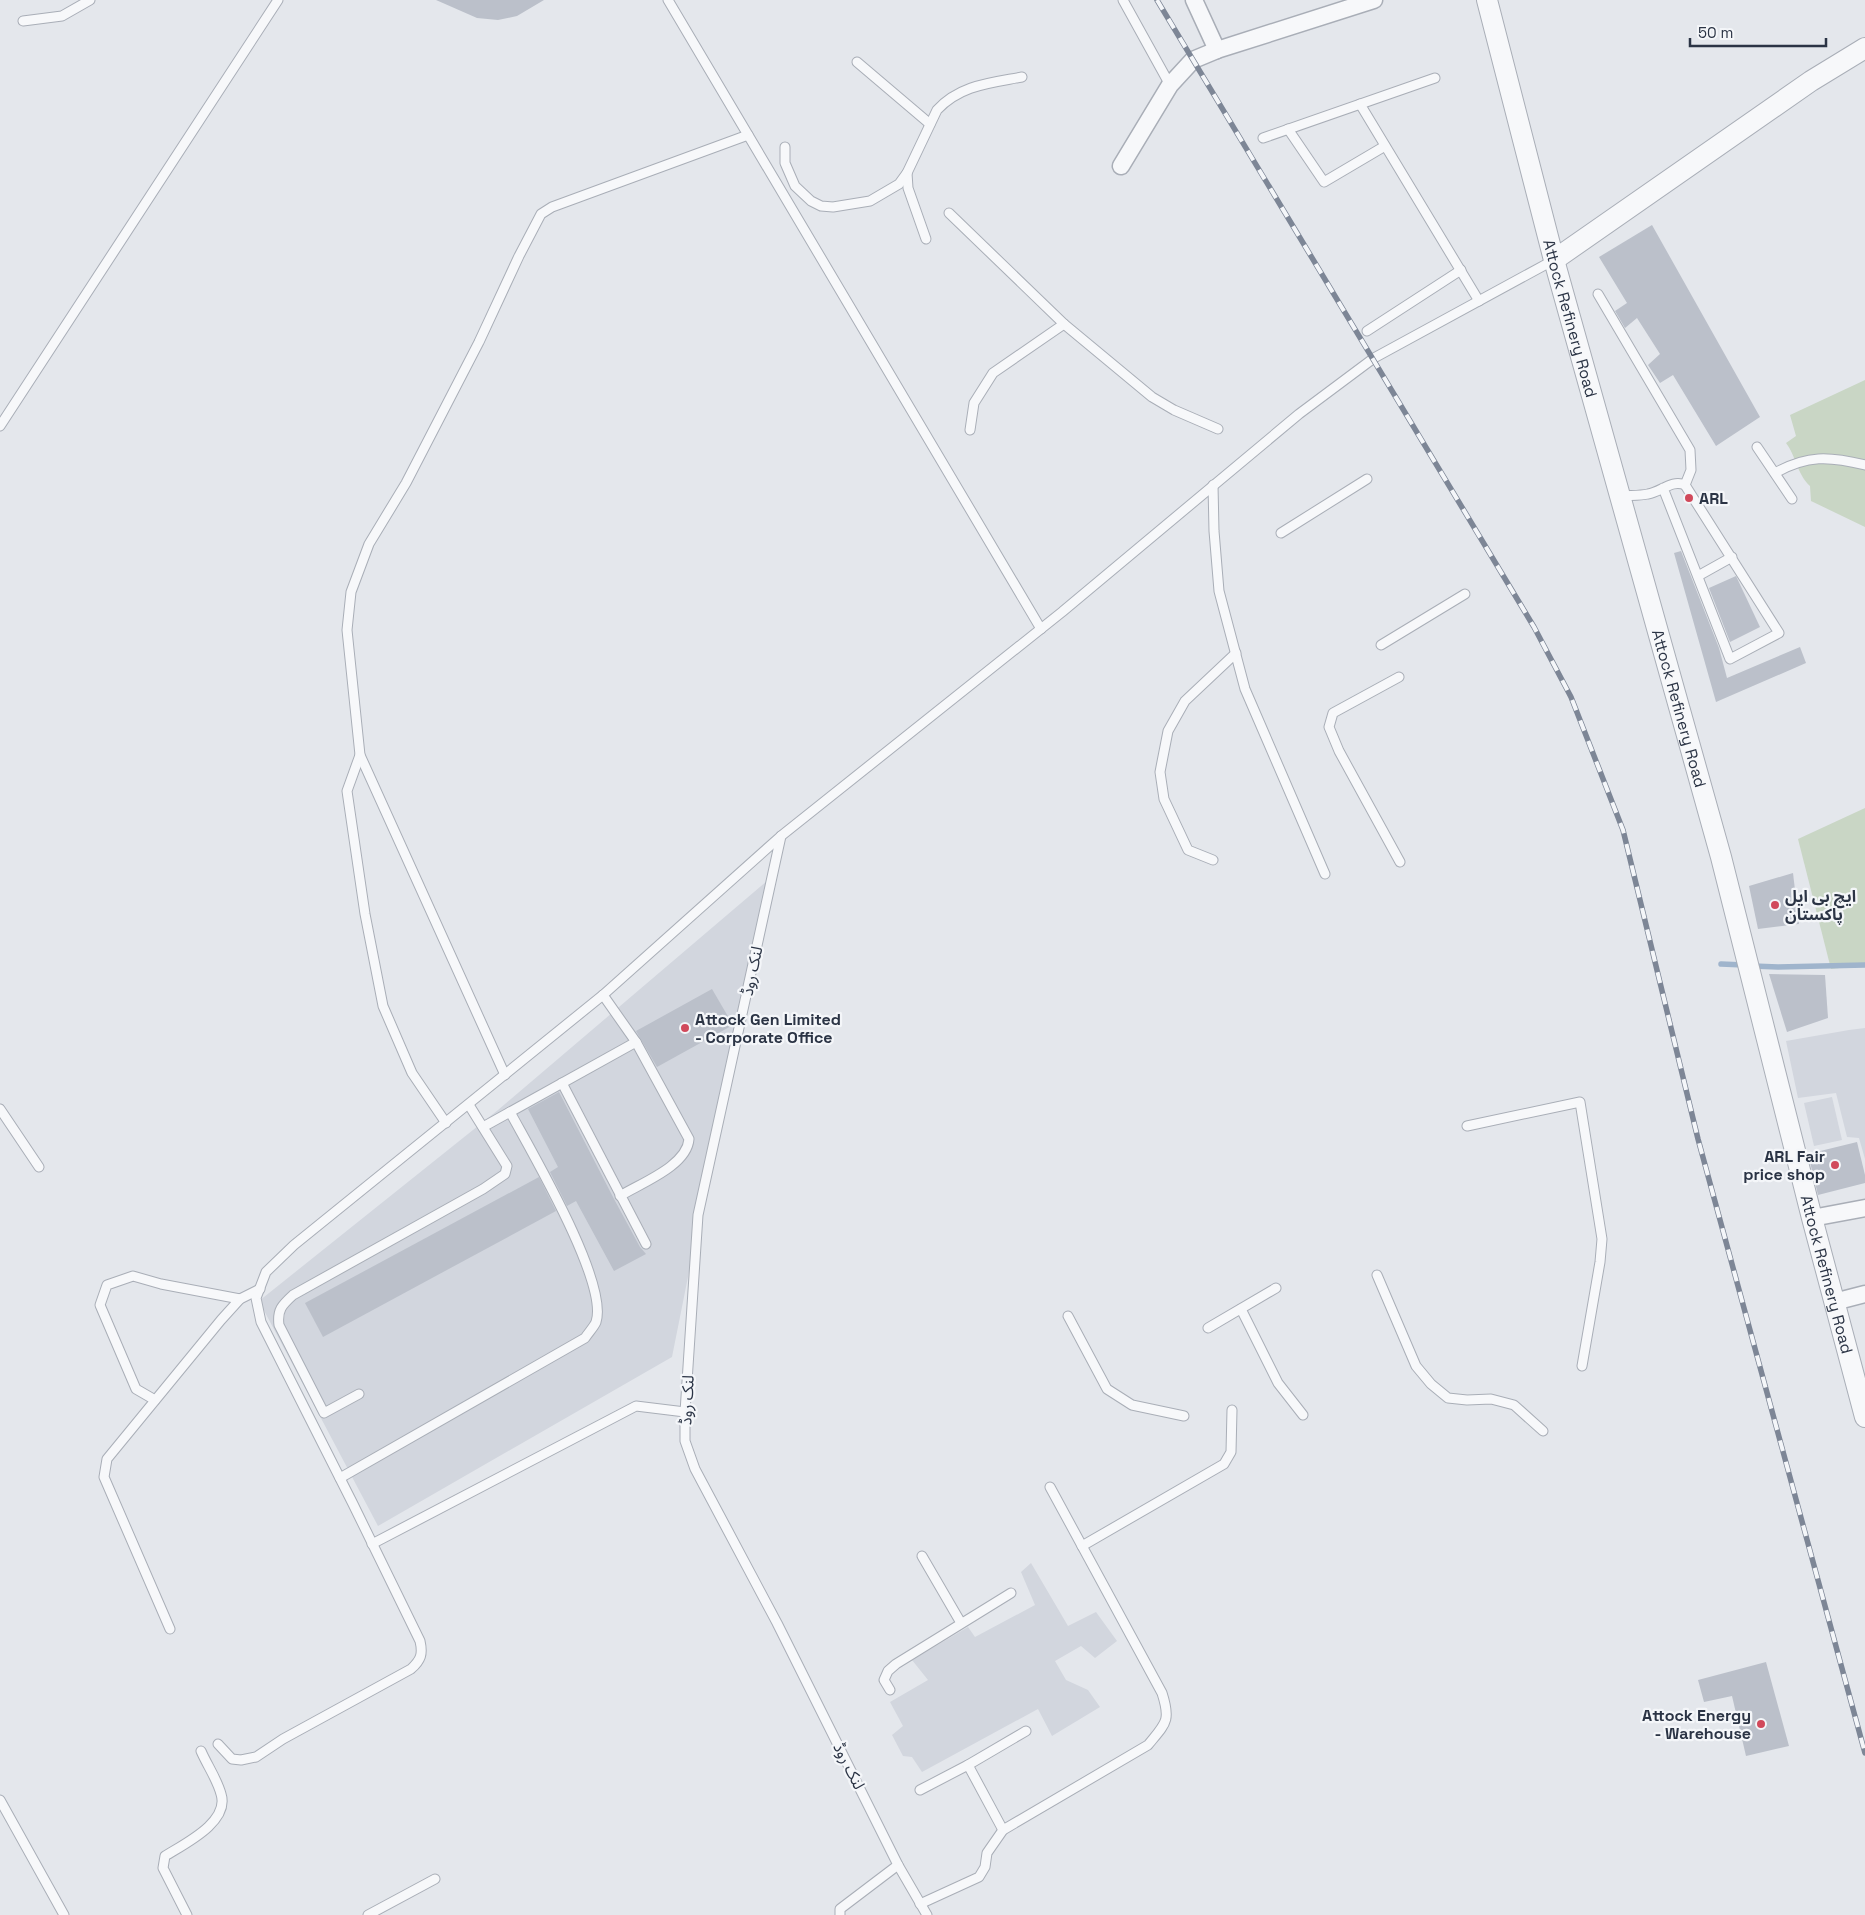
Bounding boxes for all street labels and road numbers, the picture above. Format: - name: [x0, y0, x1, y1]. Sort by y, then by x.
- street label: Attock Refinery Road: [1539, 237, 1602, 400]
- street label: Attock Refinery Road: [1647, 627, 1712, 790]
- street label: لنک روڈ: [737, 944, 767, 998]
- street label: Attock Refinery Road: [1796, 1193, 1858, 1356]
- street label: لنک روڈ: [675, 1374, 699, 1426]
- street label: لنک روڈ: [828, 1739, 870, 1793]

